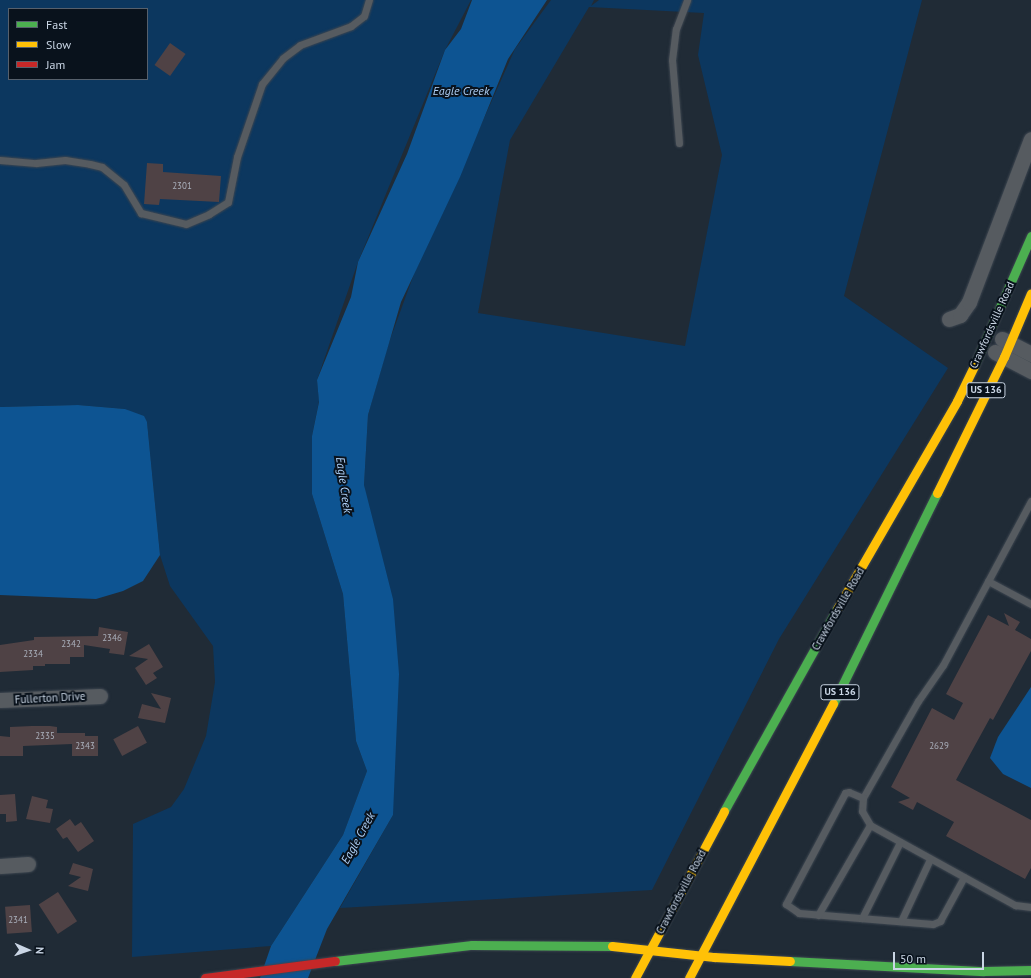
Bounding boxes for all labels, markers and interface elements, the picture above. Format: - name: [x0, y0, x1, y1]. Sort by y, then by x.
- legend: [8, 8, 148, 80]
- text: Fast: [46, 17, 67, 32]
- text: Slow: [46, 37, 71, 52]
- text: Jam: [46, 57, 65, 72]
- water label: Eagle Creek: [433, 84, 489, 98]
- house number: 2301: [172, 181, 192, 191]
- street label: Crawfordsville Road: [967, 280, 1017, 370]
- road number: US 136: [966, 382, 1006, 398]
- water label: Eagle Creek: [333, 456, 355, 514]
- street label: Crawfordsville Road: [809, 565, 867, 653]
- house number: 2346: [102, 633, 122, 643]
- house number: 2342: [61, 639, 81, 649]
- house number: 2334: [23, 649, 43, 659]
- road number: US 136: [820, 684, 860, 700]
- street label: Fullerton Drive: [14, 690, 86, 706]
- house number: 2335: [35, 731, 55, 741]
- house number: 2343: [75, 741, 95, 751]
- house number: 2629: [929, 741, 949, 751]
- water label: Eagle Creek: [338, 810, 378, 866]
- street label: Crawfordsville Road: [653, 848, 709, 936]
- house number: 2341: [8, 915, 28, 925]
- north arrow: [8, 930, 48, 970]
- scale bar: [895, 944, 986, 970]
- text: N: [33, 947, 47, 954]
- text: 50 m: [900, 951, 926, 966]

